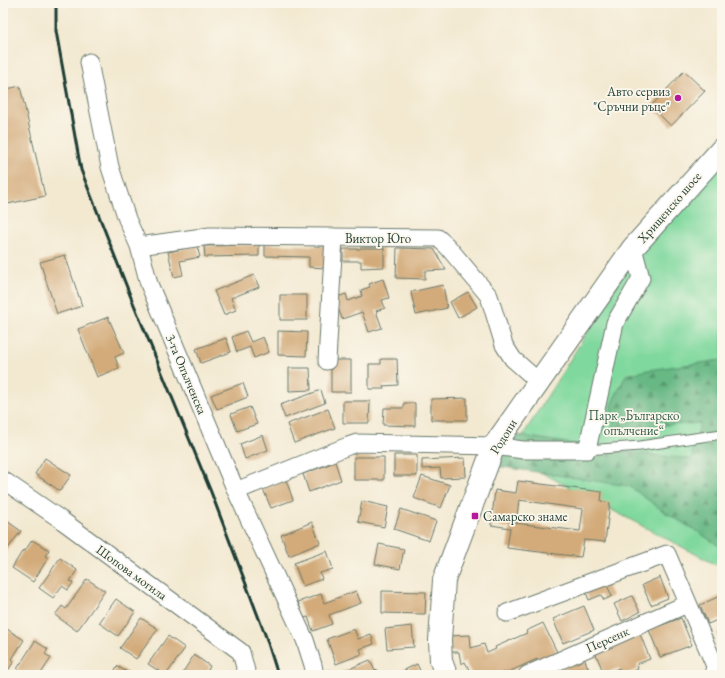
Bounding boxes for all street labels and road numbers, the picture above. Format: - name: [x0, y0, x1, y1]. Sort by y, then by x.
- street label: Хрищенско шосе: [633, 168, 705, 247]
- street label: Виктор Юго: [345, 230, 411, 247]
- street label: 3-та Опълченска: [162, 331, 211, 418]
- street label: Родопи: [486, 415, 521, 457]
- street label: Шопова могила: [93, 541, 171, 604]
- street label: Персенк: [583, 622, 632, 657]

